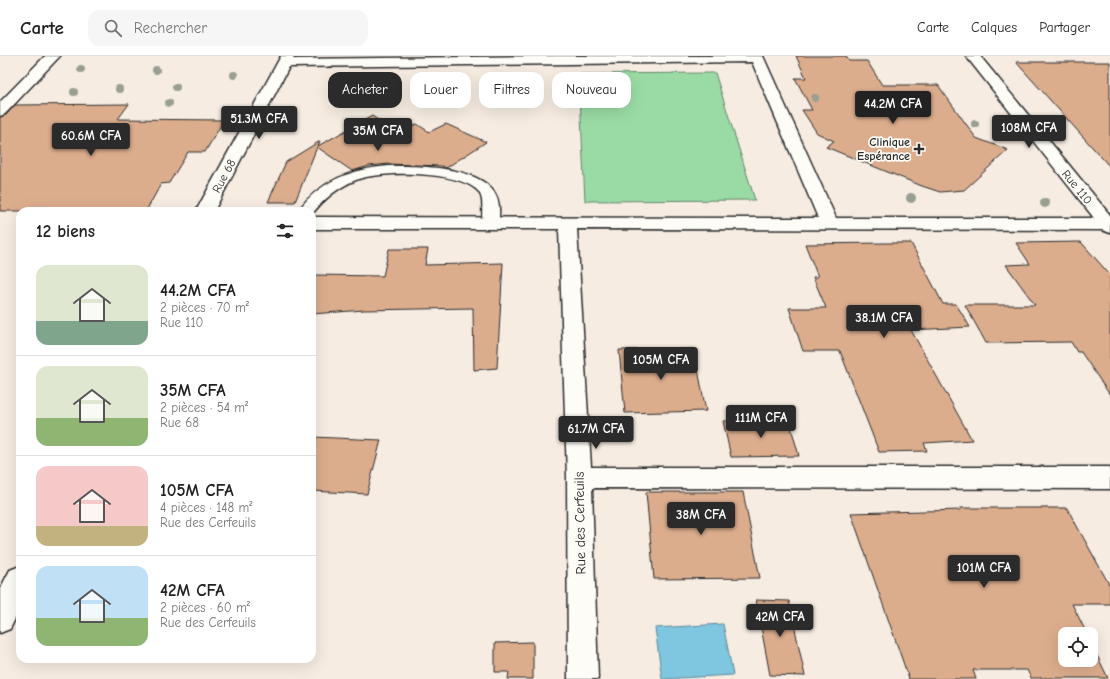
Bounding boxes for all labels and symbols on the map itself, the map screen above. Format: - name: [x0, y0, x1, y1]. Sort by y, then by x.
- pin: 44.2M CFA: [847, 91, 939, 125]
- pin: 51.3M CFA: [213, 106, 305, 140]
- pin: 108M CFA: [988, 115, 1070, 149]
- pin: 35M CFA: [341, 118, 415, 152]
- pin: 60.6M CFA: [45, 123, 137, 157]
- place label: Clinique Espérance: [857, 135, 910, 163]
- marker: Clinique Espérance: [913, 143, 925, 155]
- street label: Rue 68: [209, 157, 239, 195]
- street label: Rue 110: [1059, 167, 1095, 207]
- pin: 38.1M CFA: [838, 305, 930, 339]
- pin: 105M CFA: [620, 347, 702, 381]
- pin: 111M CFA: [720, 405, 802, 439]
- pin: 61.7M CFA: [550, 416, 642, 450]
- street label: Rue des Cerfeuils: [571, 471, 589, 575]
- pin: 38M CFA: [664, 502, 738, 536]
- pin: 101M CFA: [943, 555, 1025, 589]
- pin: 42M CFA: [743, 604, 817, 638]

